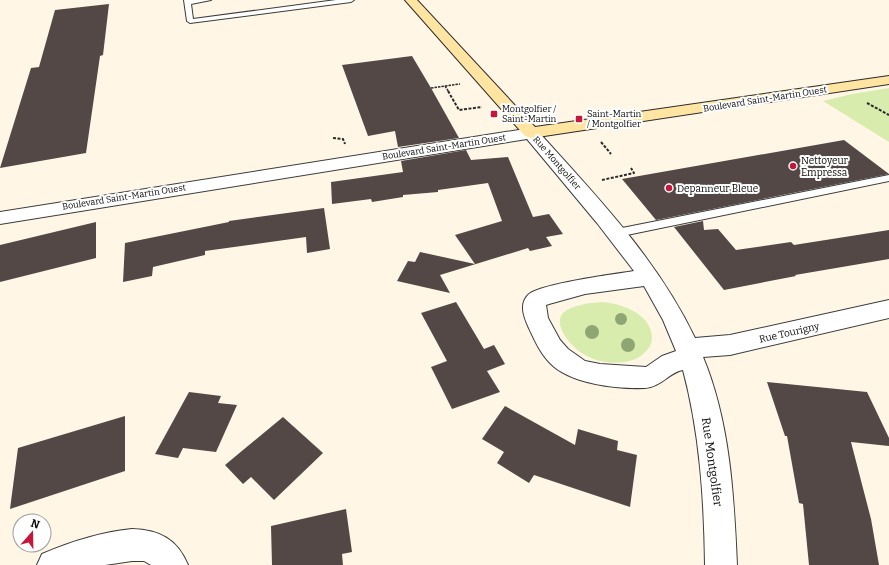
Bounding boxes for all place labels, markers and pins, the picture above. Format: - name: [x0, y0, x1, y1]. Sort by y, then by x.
- place label: Montgolfier / Saint-Martin: [502, 104, 557, 124]
- marker: Montgolfier / Saint-Martin: [489, 109, 499, 119]
- place label: Saint-Martin / Montgolfier: [587, 109, 642, 129]
- marker: Saint-Martin / Montgolfier: [574, 114, 584, 124]
- place label: Nettoyeur Empressa: [801, 155, 849, 179]
- marker: Nettoyeur Empressa: [788, 161, 798, 171]
- marker: Depanneur Bleue: [664, 183, 674, 193]
- place label: Depanneur Bleue: [677, 183, 758, 195]

